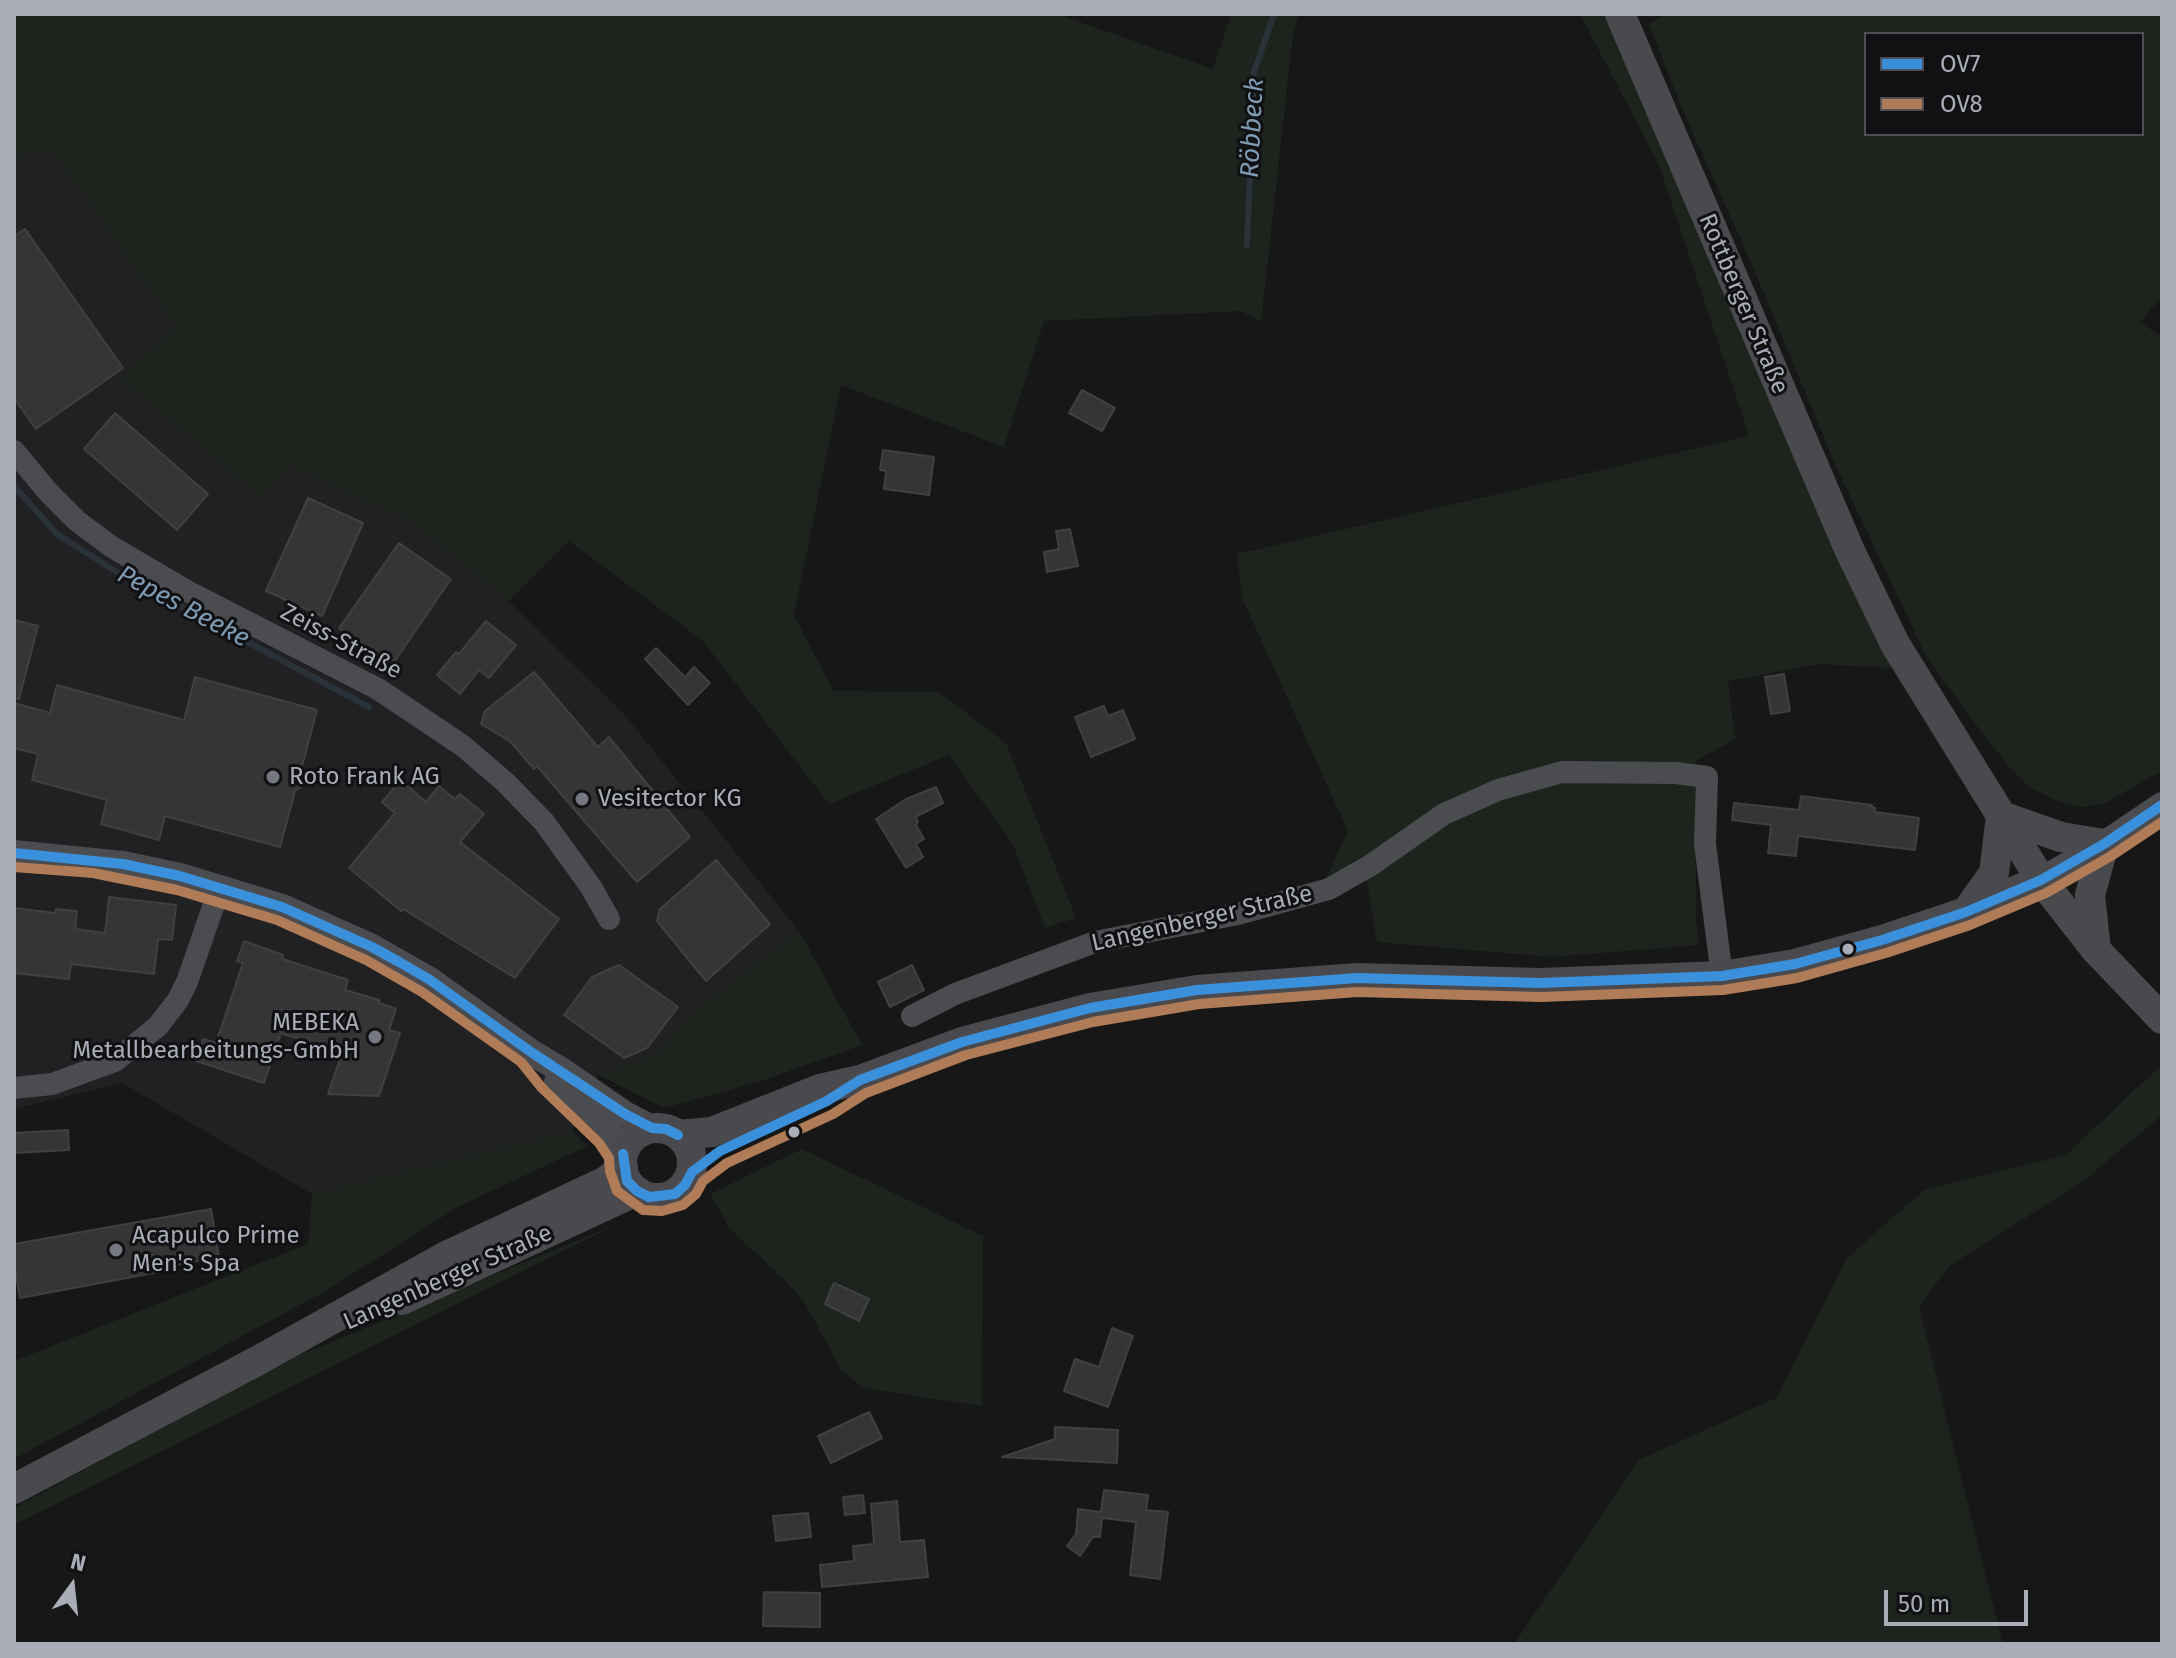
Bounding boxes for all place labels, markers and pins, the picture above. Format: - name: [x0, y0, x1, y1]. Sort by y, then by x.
- place label: Roto Frank AG: [289, 763, 440, 791]
- marker: Roto Frank AG: [264, 768, 282, 786]
- place label: Vesitector KG: [598, 785, 742, 813]
- marker: Vesitector KG: [573, 790, 591, 808]
- unlabelled marker: [1840, 941, 1856, 957]
- place label: MEBEKA Metallbearbeitungs-GmbH: [72, 1009, 359, 1065]
- marker: MEBEKA Metallbearbeitungs-GmbH: [366, 1028, 384, 1046]
- unlabelled marker: [786, 1124, 802, 1140]
- place label: Acapulco Prime Men's Spa: [132, 1222, 300, 1278]
- marker: Acapulco Prime Men's Spa: [107, 1241, 125, 1259]

